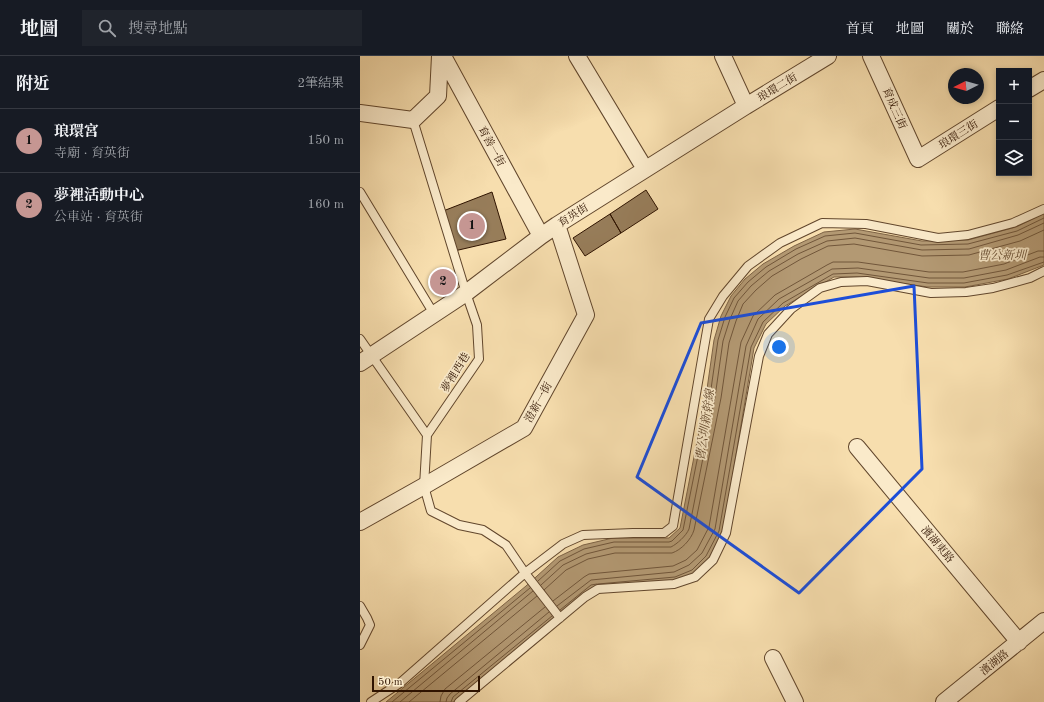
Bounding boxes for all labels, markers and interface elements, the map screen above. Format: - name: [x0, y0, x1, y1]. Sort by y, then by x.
- search box: [82, 10, 362, 46]
- icon: search: [96, 17, 118, 39]
- text: 地圖: [20, 21, 58, 40]
- text: 搜尋地點: [128, 22, 188, 37]
- text: 首頁: [846, 22, 874, 36]
- text: 地圖: [896, 22, 924, 36]
- text: 關於: [946, 22, 974, 36]
- text: 聯絡: [996, 22, 1024, 36]
- north arrow: [948, 68, 984, 104]
- map controls: [996, 68, 1032, 176]
- button: +: [996, 68, 1032, 104]
- street label: 琅環二街: [755, 71, 799, 104]
- text: 附近: [16, 76, 50, 93]
- text: 2筆結果: [297, 77, 344, 90]
- street label: 育成三街: [880, 85, 909, 131]
- button: −: [996, 104, 1032, 140]
- street label: 琅環三街: [936, 117, 980, 152]
- street label: 育善一街: [475, 124, 508, 169]
- text: 琅環宮: [54, 125, 99, 140]
- text: 1: [25, 134, 33, 147]
- text: 150 m: [307, 134, 344, 147]
- button: layers: [996, 140, 1032, 176]
- text: 寺廟 · 育英街: [54, 147, 130, 160]
- text: 夢裡活動中心: [54, 189, 144, 204]
- text: 2: [25, 198, 33, 211]
- text: 160 m: [307, 198, 344, 211]
- street label: 育英街: [556, 201, 591, 230]
- text: 公車站 · 育英街: [54, 211, 143, 224]
- pin: 1: [459, 211, 485, 241]
- water label: 曹公新圳: [978, 248, 1028, 262]
- pin: 2: [430, 267, 456, 297]
- your location: [769, 337, 789, 357]
- street label: 夢裡西巷: [438, 350, 473, 394]
- street label: 澄新一街: [522, 380, 555, 425]
- water label: 曹公圳新幹線: [693, 386, 717, 462]
- street label: 濱湖東路: [918, 523, 957, 565]
- street label: 濱湖路: [977, 647, 1011, 678]
- scale bar: [372, 674, 480, 693]
- text: 50 m: [378, 677, 403, 688]

